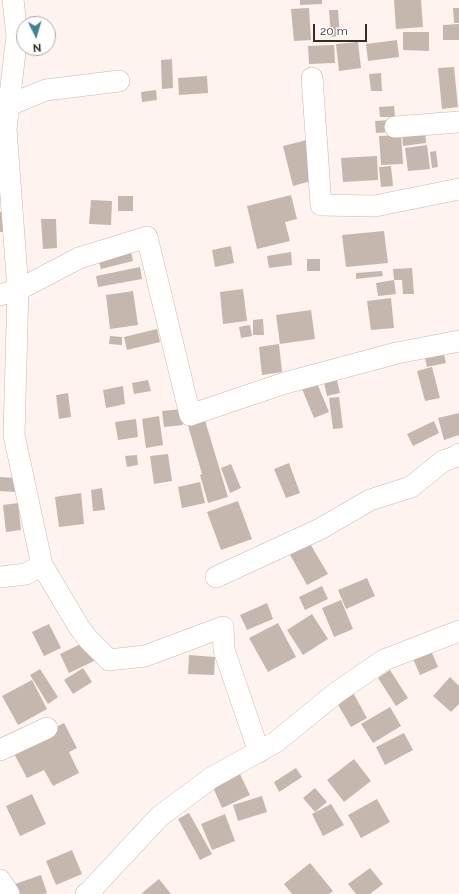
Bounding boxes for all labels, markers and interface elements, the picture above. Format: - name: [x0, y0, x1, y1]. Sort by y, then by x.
- north arrow: [16, 16, 56, 56]
- scale bar: [315, 16, 369, 42]
- text: 20 m: [320, 24, 348, 38]
- text: N: [32, 41, 42, 54]

